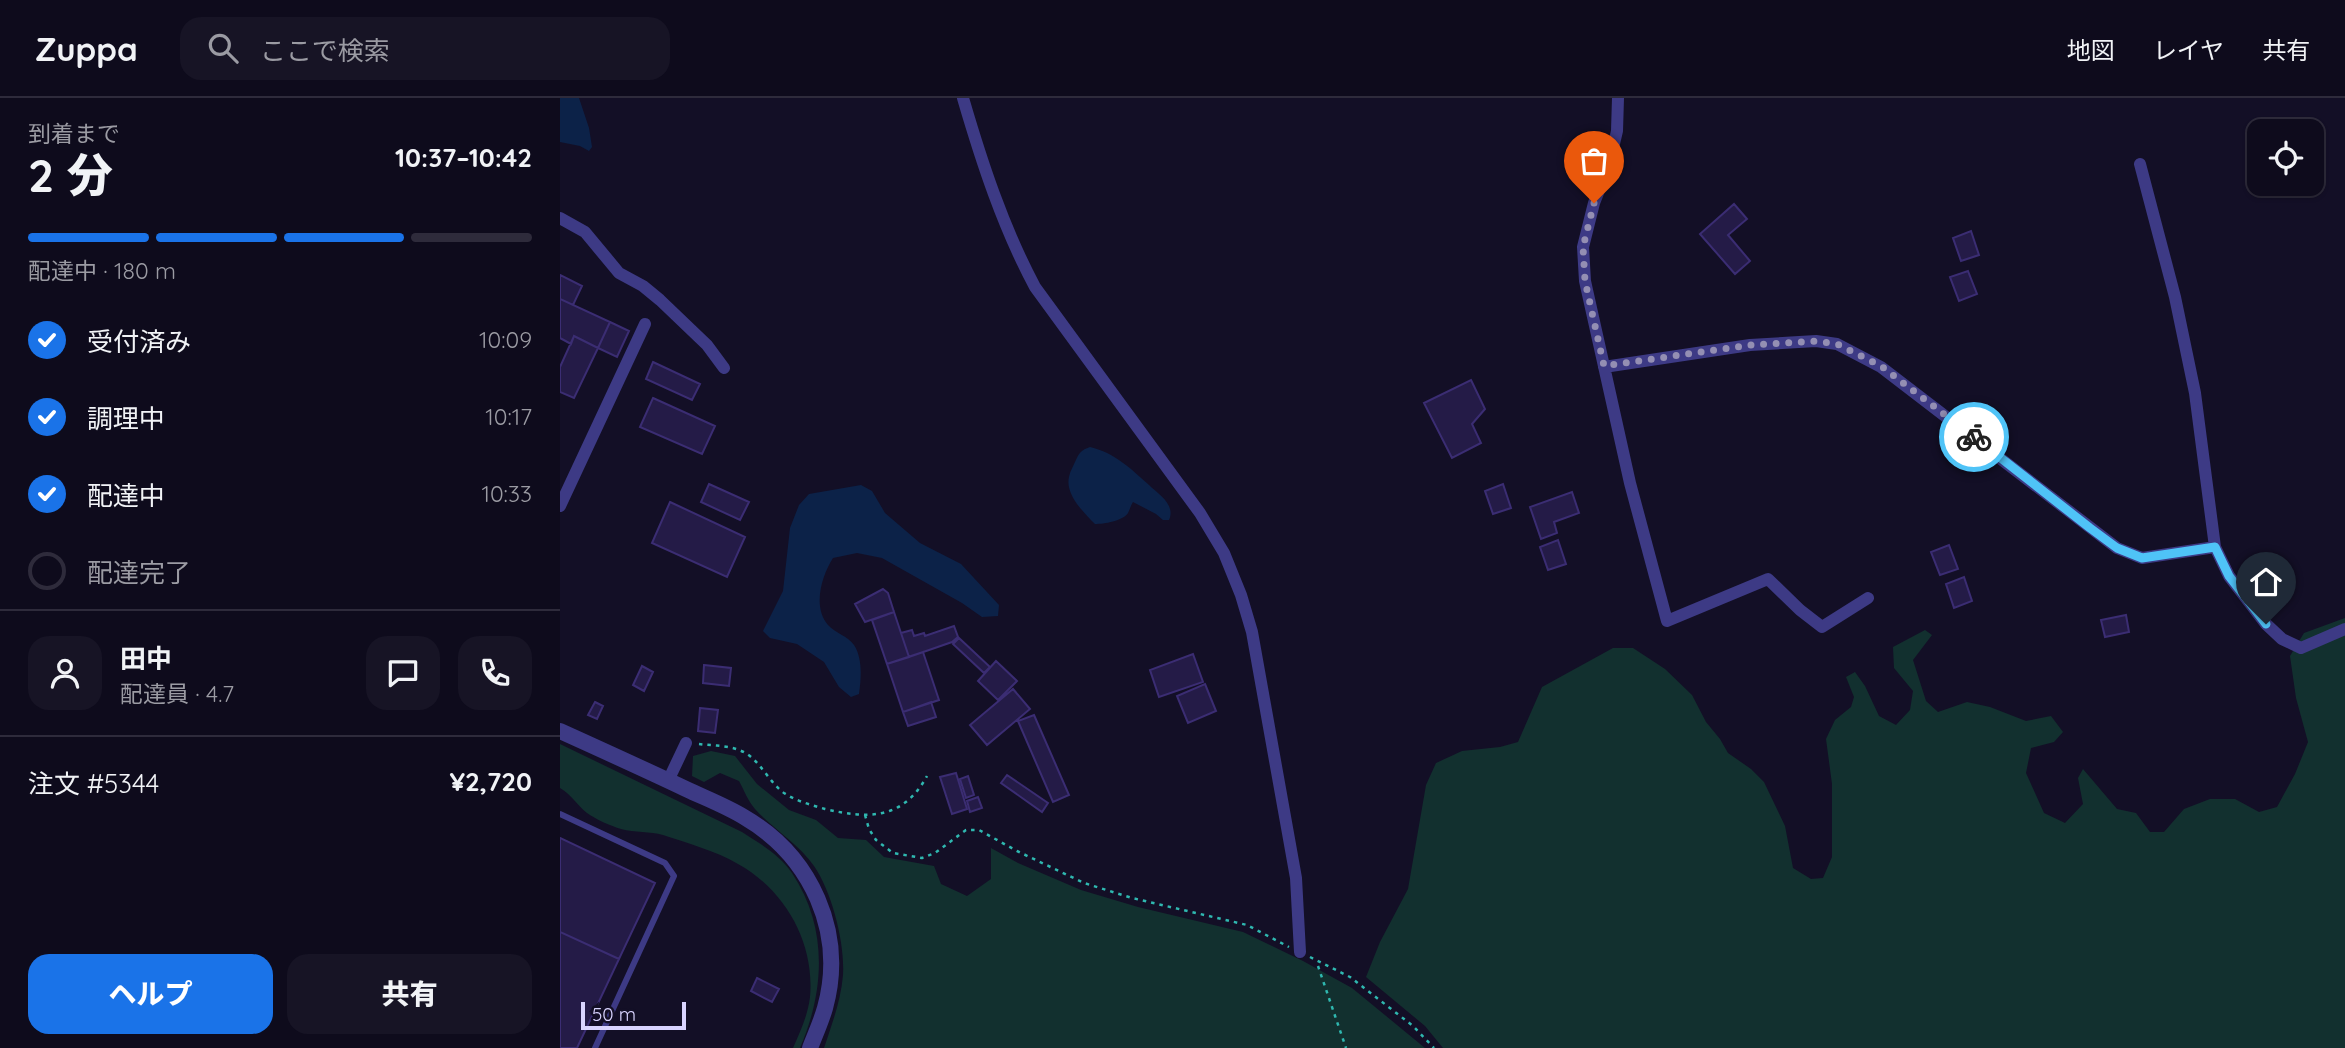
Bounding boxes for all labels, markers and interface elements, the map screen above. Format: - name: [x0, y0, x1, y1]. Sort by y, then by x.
- search box: [180, 17, 670, 80]
- text: Zuppa: [35, 28, 138, 69]
- icon: search: [204, 29, 242, 67]
- text: ここで検索: [260, 34, 390, 67]
- text: 地図: [2067, 35, 2115, 65]
- text: レイヤ: [2153, 35, 2224, 65]
- text: 共有: [2262, 35, 2310, 65]
- text: 到着まで: [28, 119, 120, 148]
- map controls: [2247, 119, 2324, 196]
- button: locate: [2247, 119, 2324, 196]
- pin: [1564, 131, 1624, 203]
- text: 10:37–10:42: [395, 141, 532, 174]
- icon: bag: [1575, 142, 1613, 180]
- text: 2 分: [28, 146, 113, 204]
- text: 配達中 · 180 m: [28, 256, 176, 285]
- icon: check: [28, 321, 66, 359]
- text: 受付済み: [87, 325, 191, 358]
- text: 10:09: [479, 325, 532, 354]
- icon: check: [28, 398, 66, 436]
- text: 調理中: [87, 402, 165, 435]
- text: 10:17: [485, 402, 532, 431]
- courier: [1939, 402, 2009, 472]
- icon: bike: [1955, 418, 1993, 456]
- icon: check: [28, 475, 66, 513]
- text: 配達中: [87, 479, 165, 512]
- text: 10:33: [481, 479, 532, 508]
- pin: [2236, 552, 2296, 624]
- text: 配達完了: [87, 556, 191, 589]
- icon: home: [2247, 563, 2285, 601]
- button: person: [28, 636, 102, 710]
- button: chat: [366, 636, 440, 710]
- button: phone: [458, 636, 532, 710]
- text: 田中: [120, 642, 172, 675]
- text: 配達員 · 4.7: [120, 679, 234, 708]
- text: ¥2,720: [450, 765, 532, 798]
- text: 注文 #5344: [28, 767, 159, 800]
- button: ヘルプ: [28, 954, 273, 1034]
- button: 共有: [287, 954, 532, 1034]
- scale bar: [581, 999, 686, 1031]
- text: 50 m: [592, 1002, 636, 1026]

